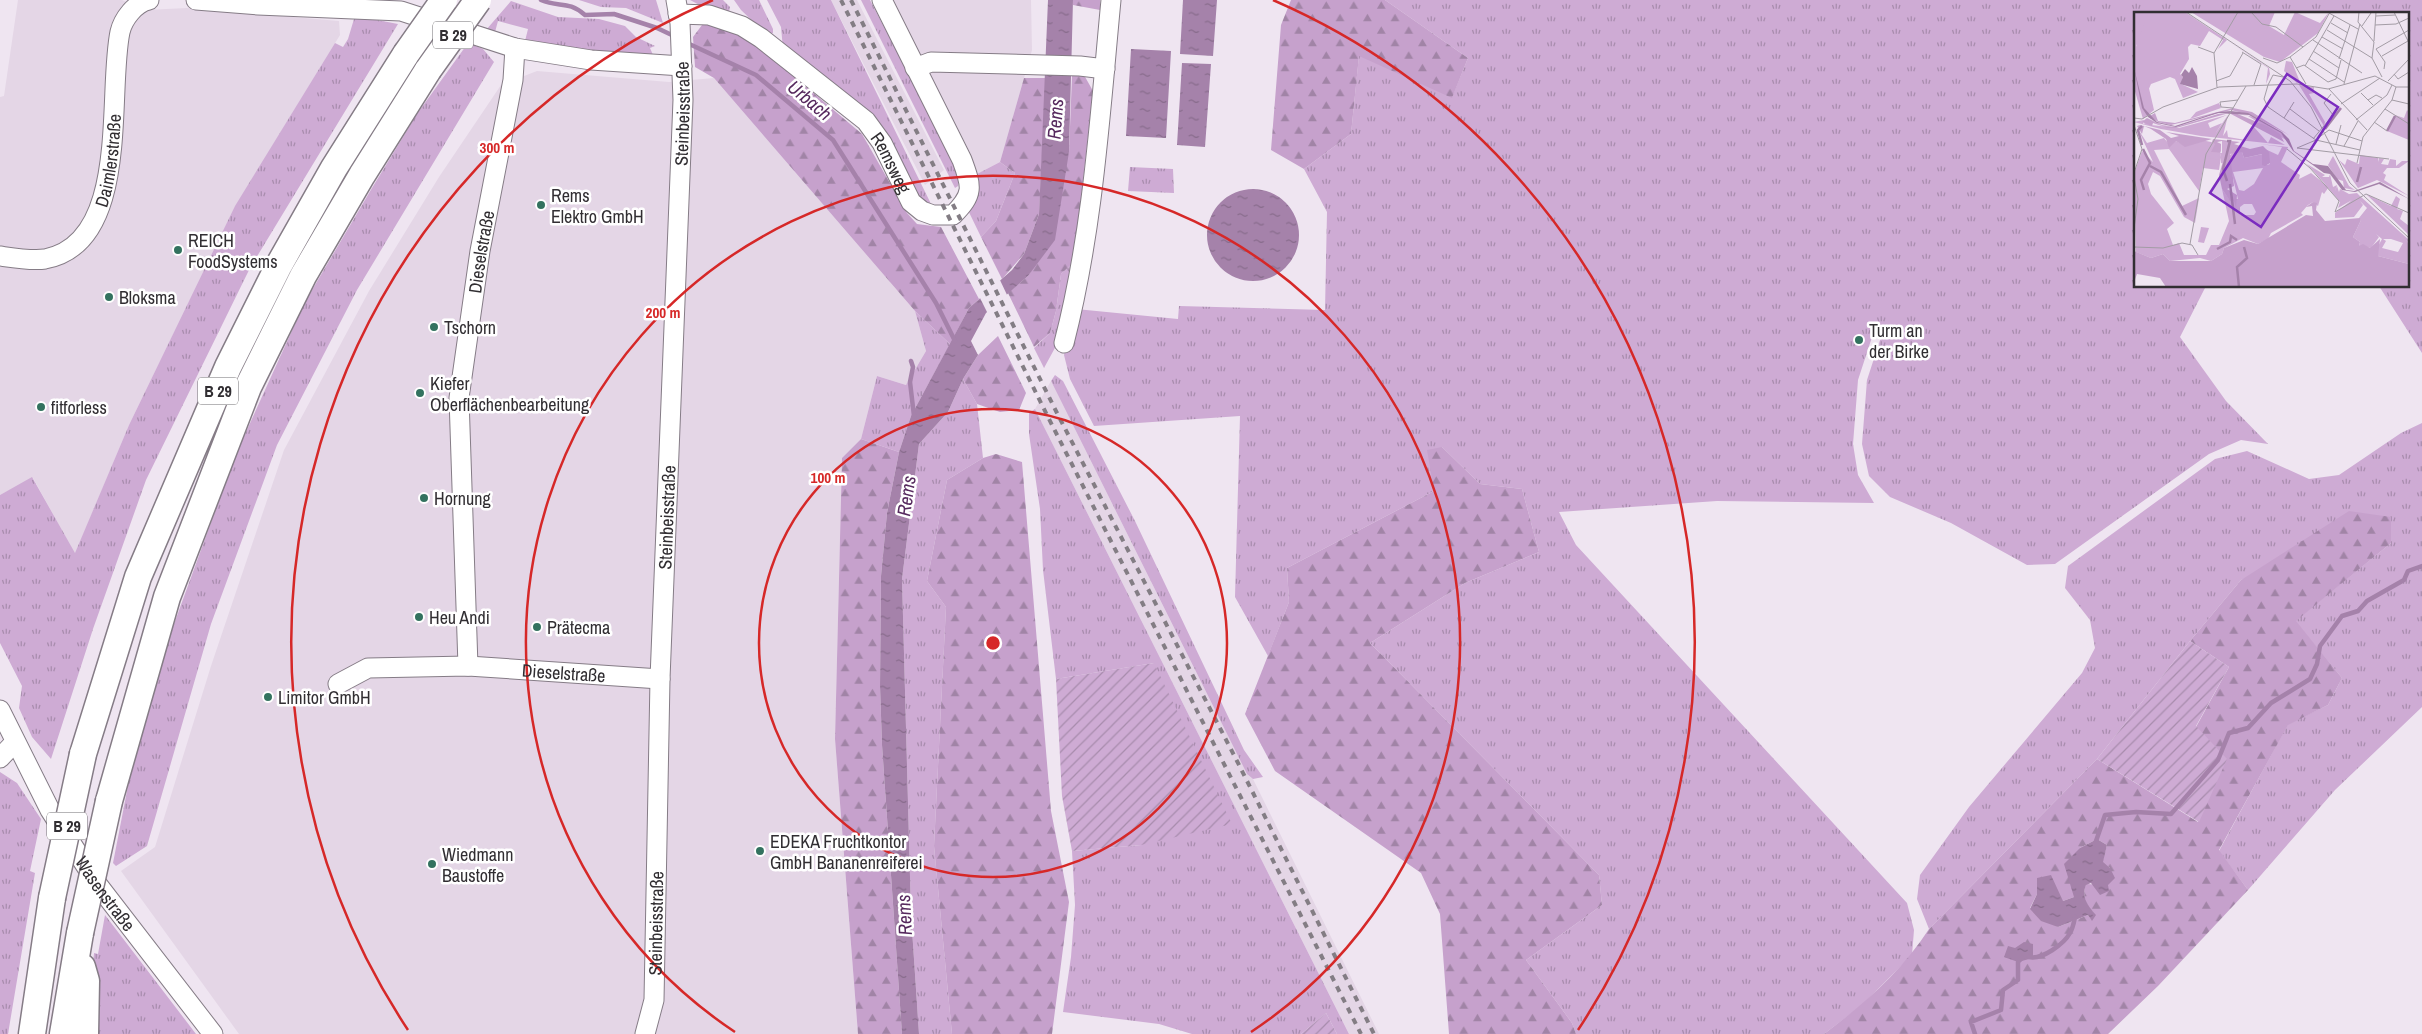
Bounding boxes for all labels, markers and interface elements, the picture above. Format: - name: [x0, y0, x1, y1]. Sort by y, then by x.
- inset map: [2134, 12, 2410, 288]
- road number: B 29: [433, 22, 473, 48]
- street label: Steinbeisstraße: [668, 61, 696, 166]
- water label: Urbach: [782, 74, 838, 126]
- water label: Rems: [1041, 98, 1069, 140]
- street label: Daimlerstraße: [88, 113, 126, 210]
- street label: Remsweg: [865, 127, 918, 198]
- text: 300 m: [480, 137, 514, 158]
- place label: Rems Elektro GmbH: [551, 183, 644, 229]
- marker: Rems Elektro GmbH: [535, 199, 547, 211]
- street label: Dieselstraße: [462, 208, 500, 295]
- place label: REICH FoodSystems: [188, 228, 278, 274]
- marker: REICH FoodSystems: [172, 244, 184, 256]
- place label: Bloksma: [119, 285, 176, 310]
- marker: Bloksma: [103, 291, 115, 303]
- text: 200 m: [646, 302, 680, 323]
- place label: Tschorn: [444, 315, 496, 340]
- place label: Turm an der Birke: [1869, 318, 1929, 364]
- marker: Tschorn: [428, 321, 440, 333]
- marker: Turm an der Birke: [1853, 334, 1865, 346]
- place label: Kiefer Oberflächenbearbeitung: [430, 371, 590, 417]
- road number: B 29: [198, 378, 238, 404]
- marker: Kiefer Oberflächenbearbeitung: [414, 387, 426, 399]
- place label: fitforless: [51, 395, 107, 420]
- marker: fitforless: [35, 401, 47, 413]
- street label: Steinbeisstraße: [652, 465, 681, 570]
- text: 100 m: [811, 467, 845, 488]
- water label: Rems: [890, 474, 922, 518]
- place label: Hornung: [434, 486, 491, 511]
- marker: Hornung: [418, 492, 430, 504]
- place label: Heu Andi: [429, 605, 490, 630]
- marker: Heu Andi: [413, 611, 425, 623]
- place label: Prätecma: [547, 615, 610, 640]
- marker: Prätecma: [531, 621, 543, 633]
- centre of rings: [984, 634, 1002, 652]
- street label: Dieselstraße: [521, 657, 606, 688]
- place label: Limitor GmbH: [278, 685, 371, 710]
- marker: Limitor GmbH: [262, 691, 274, 703]
- road number: B 29: [47, 812, 87, 839]
- place label: EDEKA Fruchtkontor GmbH Bananenreiferei: [770, 829, 923, 875]
- place label: Wiedmann Baustoffe: [442, 842, 513, 888]
- marker: EDEKA Fruchtkontor GmbH Bananenreiferei: [754, 845, 766, 857]
- street label: Wasenstraße: [70, 851, 141, 936]
- marker: Wiedmann Baustoffe: [426, 858, 438, 870]
- street label: Steinbeisstraße: [642, 871, 669, 976]
- water label: Rems: [890, 894, 918, 936]

